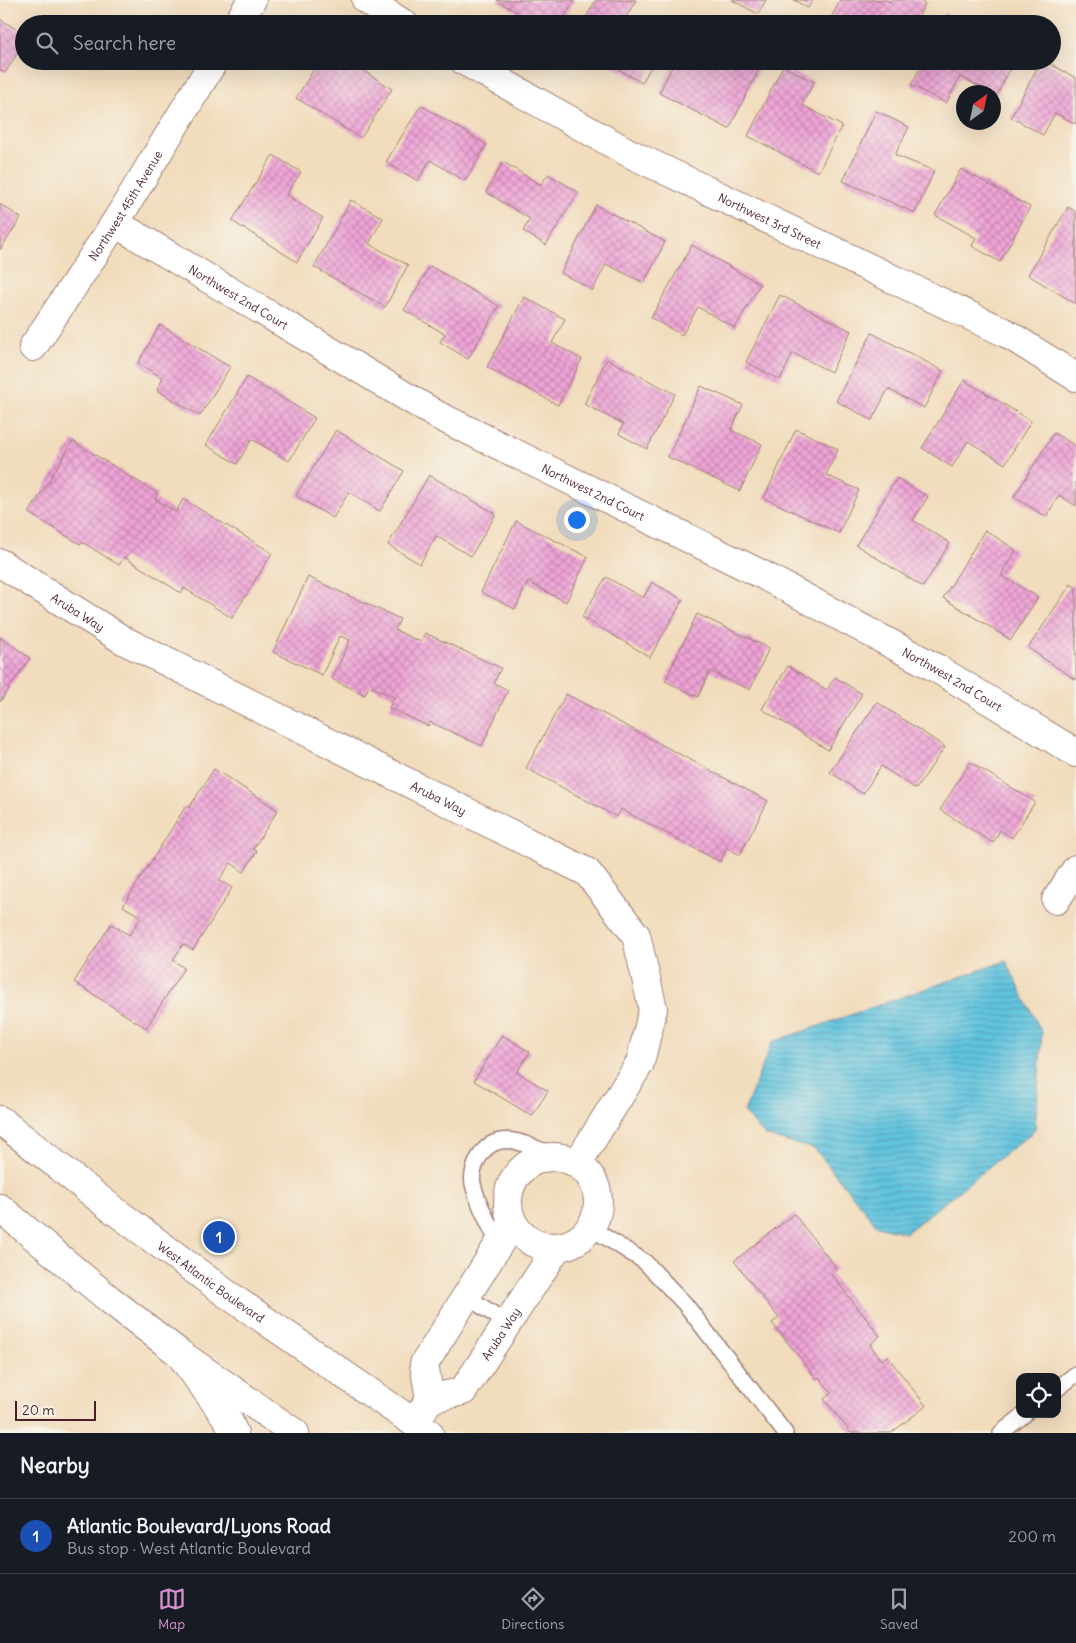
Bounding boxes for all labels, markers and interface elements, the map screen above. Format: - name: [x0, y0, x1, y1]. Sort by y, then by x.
- search box: [15, 15, 1061, 70]
- icon: search: [33, 29, 61, 57]
- text: Search here: [73, 31, 176, 55]
- north arrow: [956, 85, 1001, 130]
- street label: Northwest 45th Avenue: [85, 148, 165, 263]
- street label: Northwest 3rd Street: [716, 189, 824, 251]
- street label: Northwest 2nd Court: [186, 261, 291, 332]
- street label: Northwest 2nd Court: [539, 460, 647, 523]
- your location: [564, 507, 590, 533]
- street label: Aruba Way: [49, 590, 107, 634]
- street label: Northwest 2nd Court: [900, 644, 1005, 714]
- street label: Aruba Way: [408, 778, 469, 818]
- pin: 1: [203, 1218, 235, 1256]
- street label: West Atlantic Boulevard: [155, 1238, 268, 1325]
- street label: Aruba Way: [478, 1304, 523, 1363]
- map controls: [1016, 1373, 1061, 1418]
- button: locate: [1016, 1373, 1061, 1418]
- scale bar: [15, 1398, 96, 1421]
- text: 20 m: [22, 1401, 55, 1419]
- text: Nearby: [20, 1452, 90, 1479]
- text: Atlantic Boulevard/Lyons Road: [67, 1514, 331, 1538]
- text: 1: [33, 1526, 39, 1546]
- text: 200 m: [1008, 1526, 1056, 1546]
- text: Bus stop · West Atlantic Boulevard: [67, 1538, 311, 1558]
- tab: Map: [158, 1585, 186, 1633]
- tab: Directions: [501, 1585, 564, 1633]
- tab: Saved: [880, 1585, 918, 1633]

